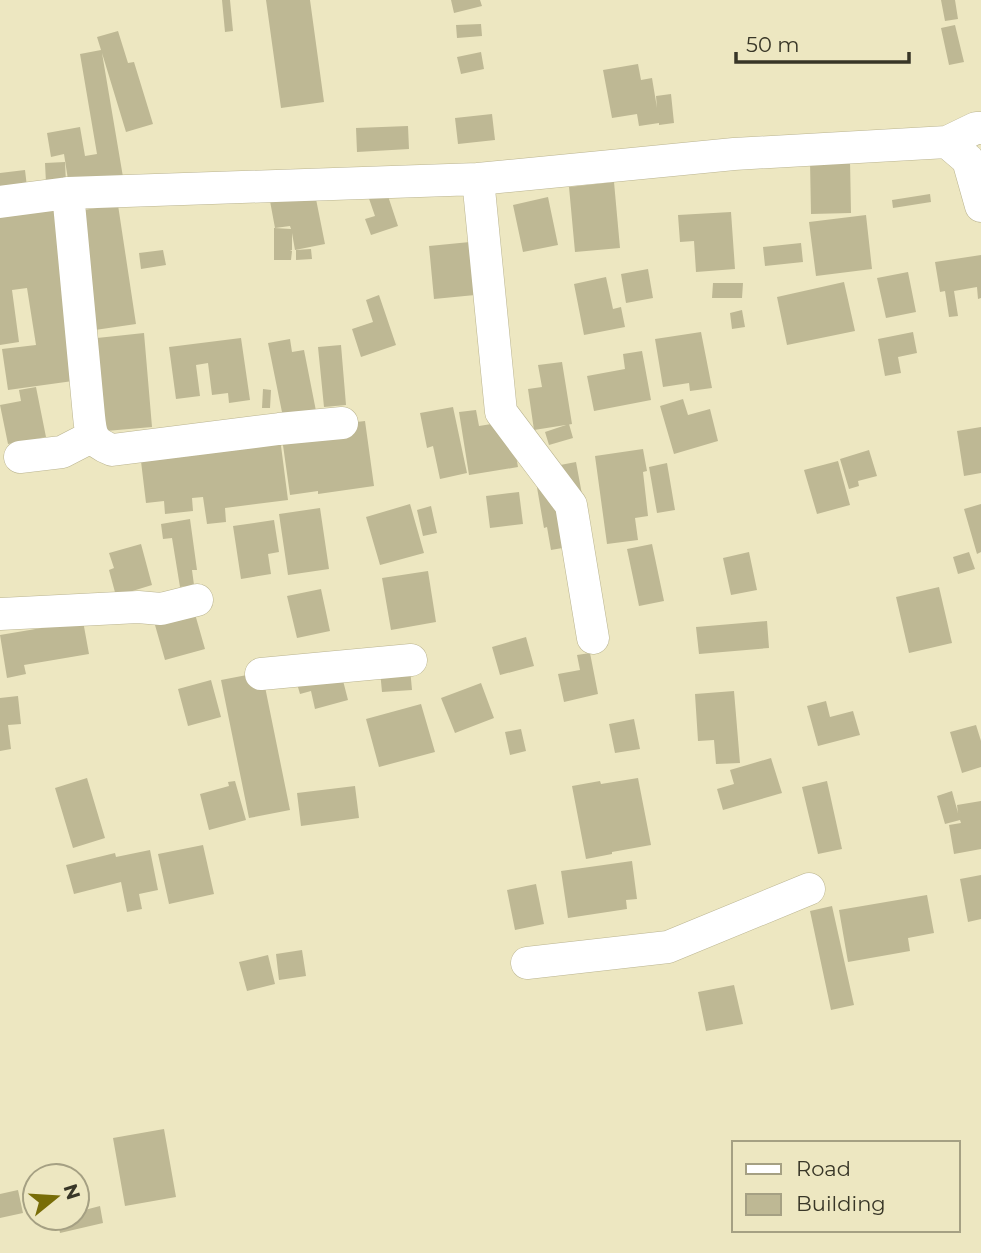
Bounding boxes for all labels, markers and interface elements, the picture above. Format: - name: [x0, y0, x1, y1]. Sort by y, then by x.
- scale bar: [736, 21, 909, 65]
- text: 50 m: [746, 32, 800, 57]
- legend: [732, 1141, 960, 1232]
- text: Road: [796, 1156, 851, 1181]
- north arrow: [21, 1162, 91, 1232]
- text: N: [58, 1181, 85, 1203]
- text: Building: [796, 1191, 886, 1216]

